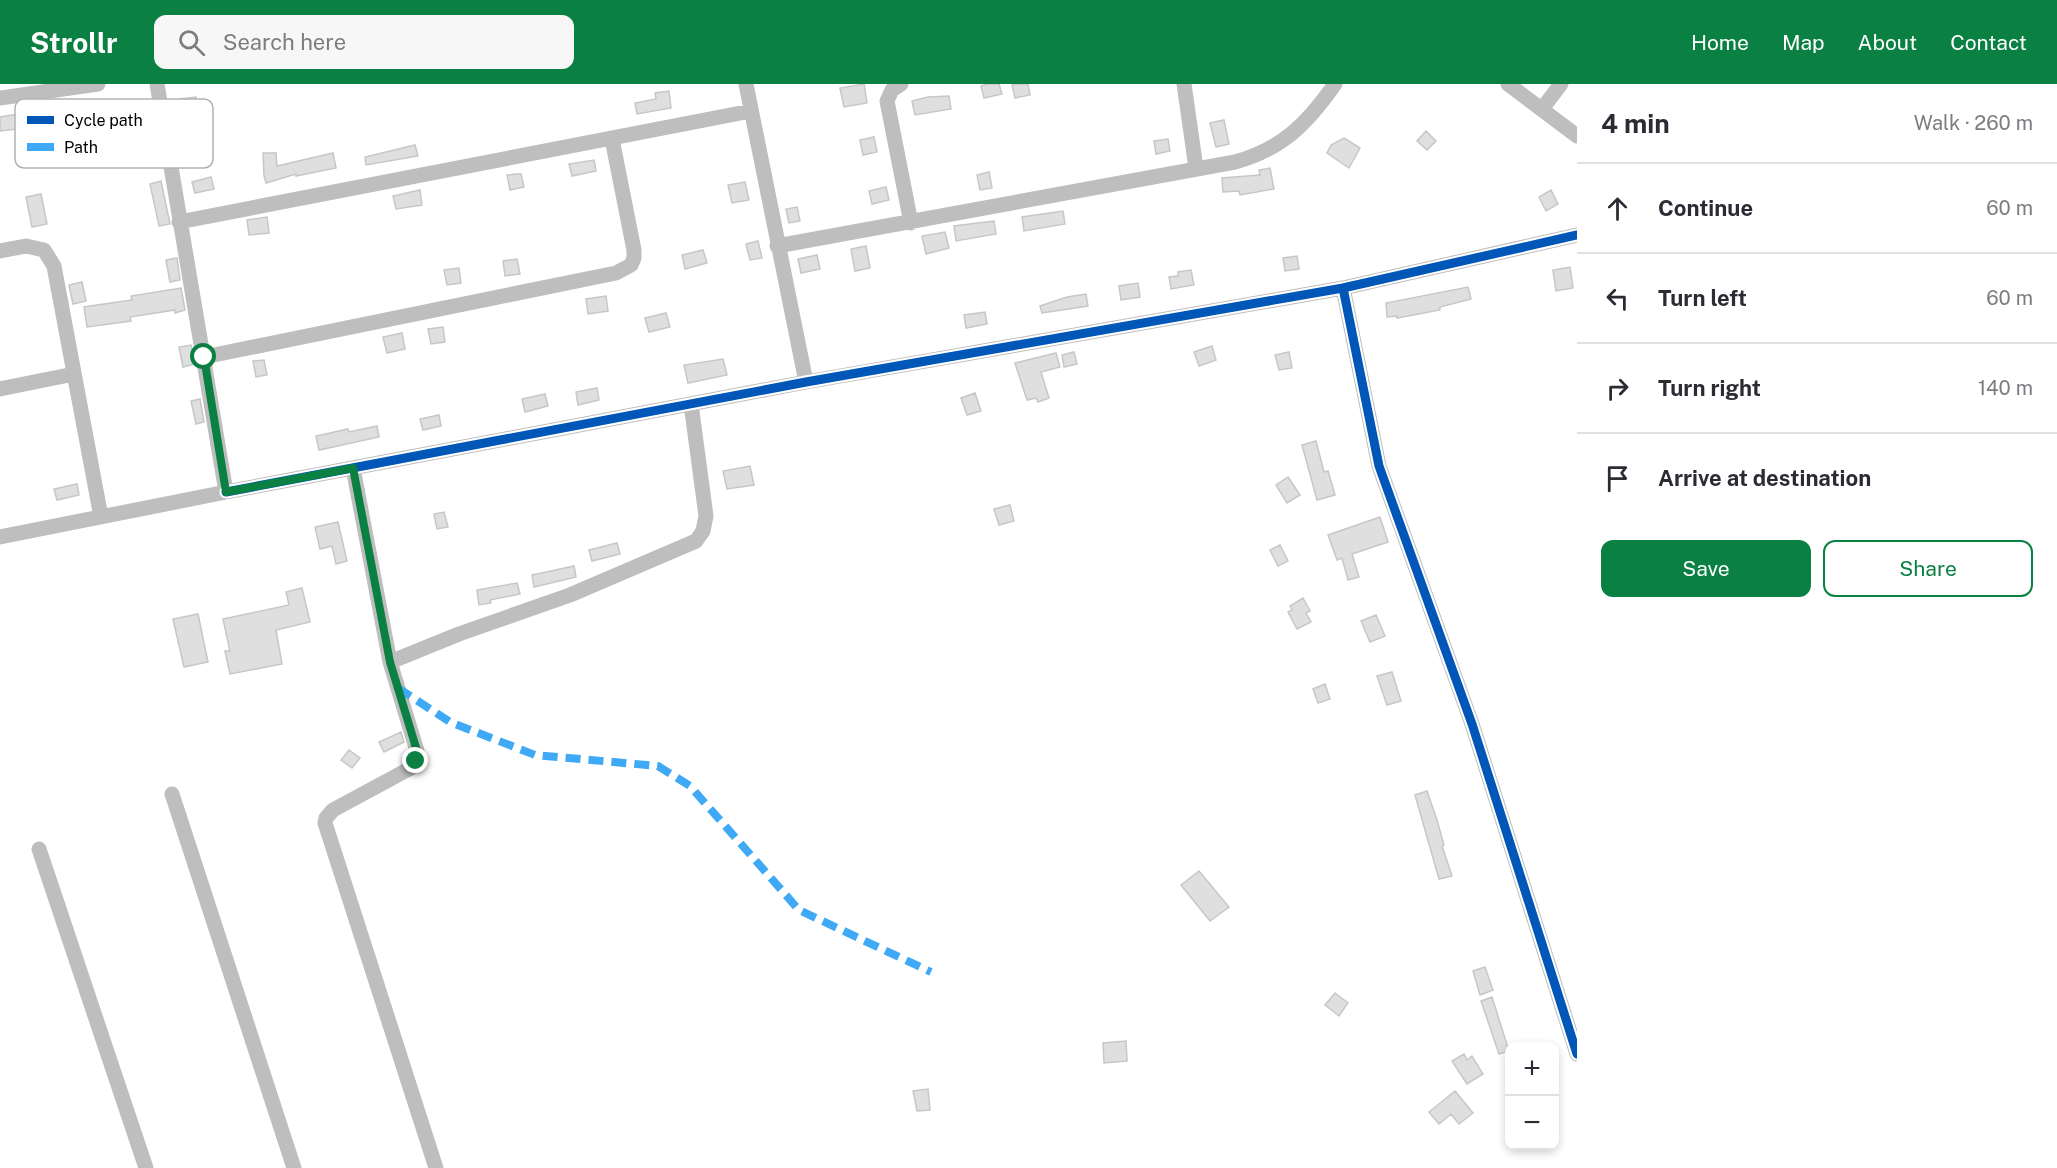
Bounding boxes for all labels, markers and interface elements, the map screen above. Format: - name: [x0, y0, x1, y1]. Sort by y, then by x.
- search box: [154, 15, 574, 69]
- text: Strollr: [30, 26, 118, 59]
- icon: search: [175, 26, 208, 59]
- text: Search here: [223, 29, 346, 55]
- text: Home: [1691, 30, 1749, 55]
- text: Map: [1782, 30, 1825, 55]
- text: About: [1858, 30, 1917, 55]
- text: Contact: [1950, 30, 2027, 55]
- legend: [15, 99, 213, 168]
- text: 4 min: [1601, 108, 1670, 139]
- text: Cycle path: [64, 111, 143, 130]
- text: Walk · 260 m: [1914, 111, 2033, 135]
- text: Path: [64, 138, 98, 157]
- icon: ahead: [1601, 192, 1634, 225]
- text: Continue: [1658, 195, 1753, 221]
- text: 60 m: [1986, 196, 2033, 220]
- icon: left: [1601, 282, 1634, 315]
- text: Turn left: [1658, 285, 1747, 311]
- text: 60 m: [1986, 286, 2033, 310]
- route start: [190, 343, 216, 369]
- icon: right: [1601, 372, 1634, 405]
- text: Turn right: [1658, 375, 1761, 401]
- text: 140 m: [1978, 376, 2033, 400]
- icon: arrive: [1601, 462, 1634, 495]
- text: Arrive at destination: [1658, 465, 1871, 491]
- button: Save: [1601, 540, 1811, 597]
- button: Share: [1823, 540, 2033, 597]
- route end: [402, 747, 428, 773]
- map controls: [1505, 1042, 1559, 1150]
- button: +: [1505, 1042, 1559, 1096]
- button: −: [1505, 1096, 1559, 1150]

